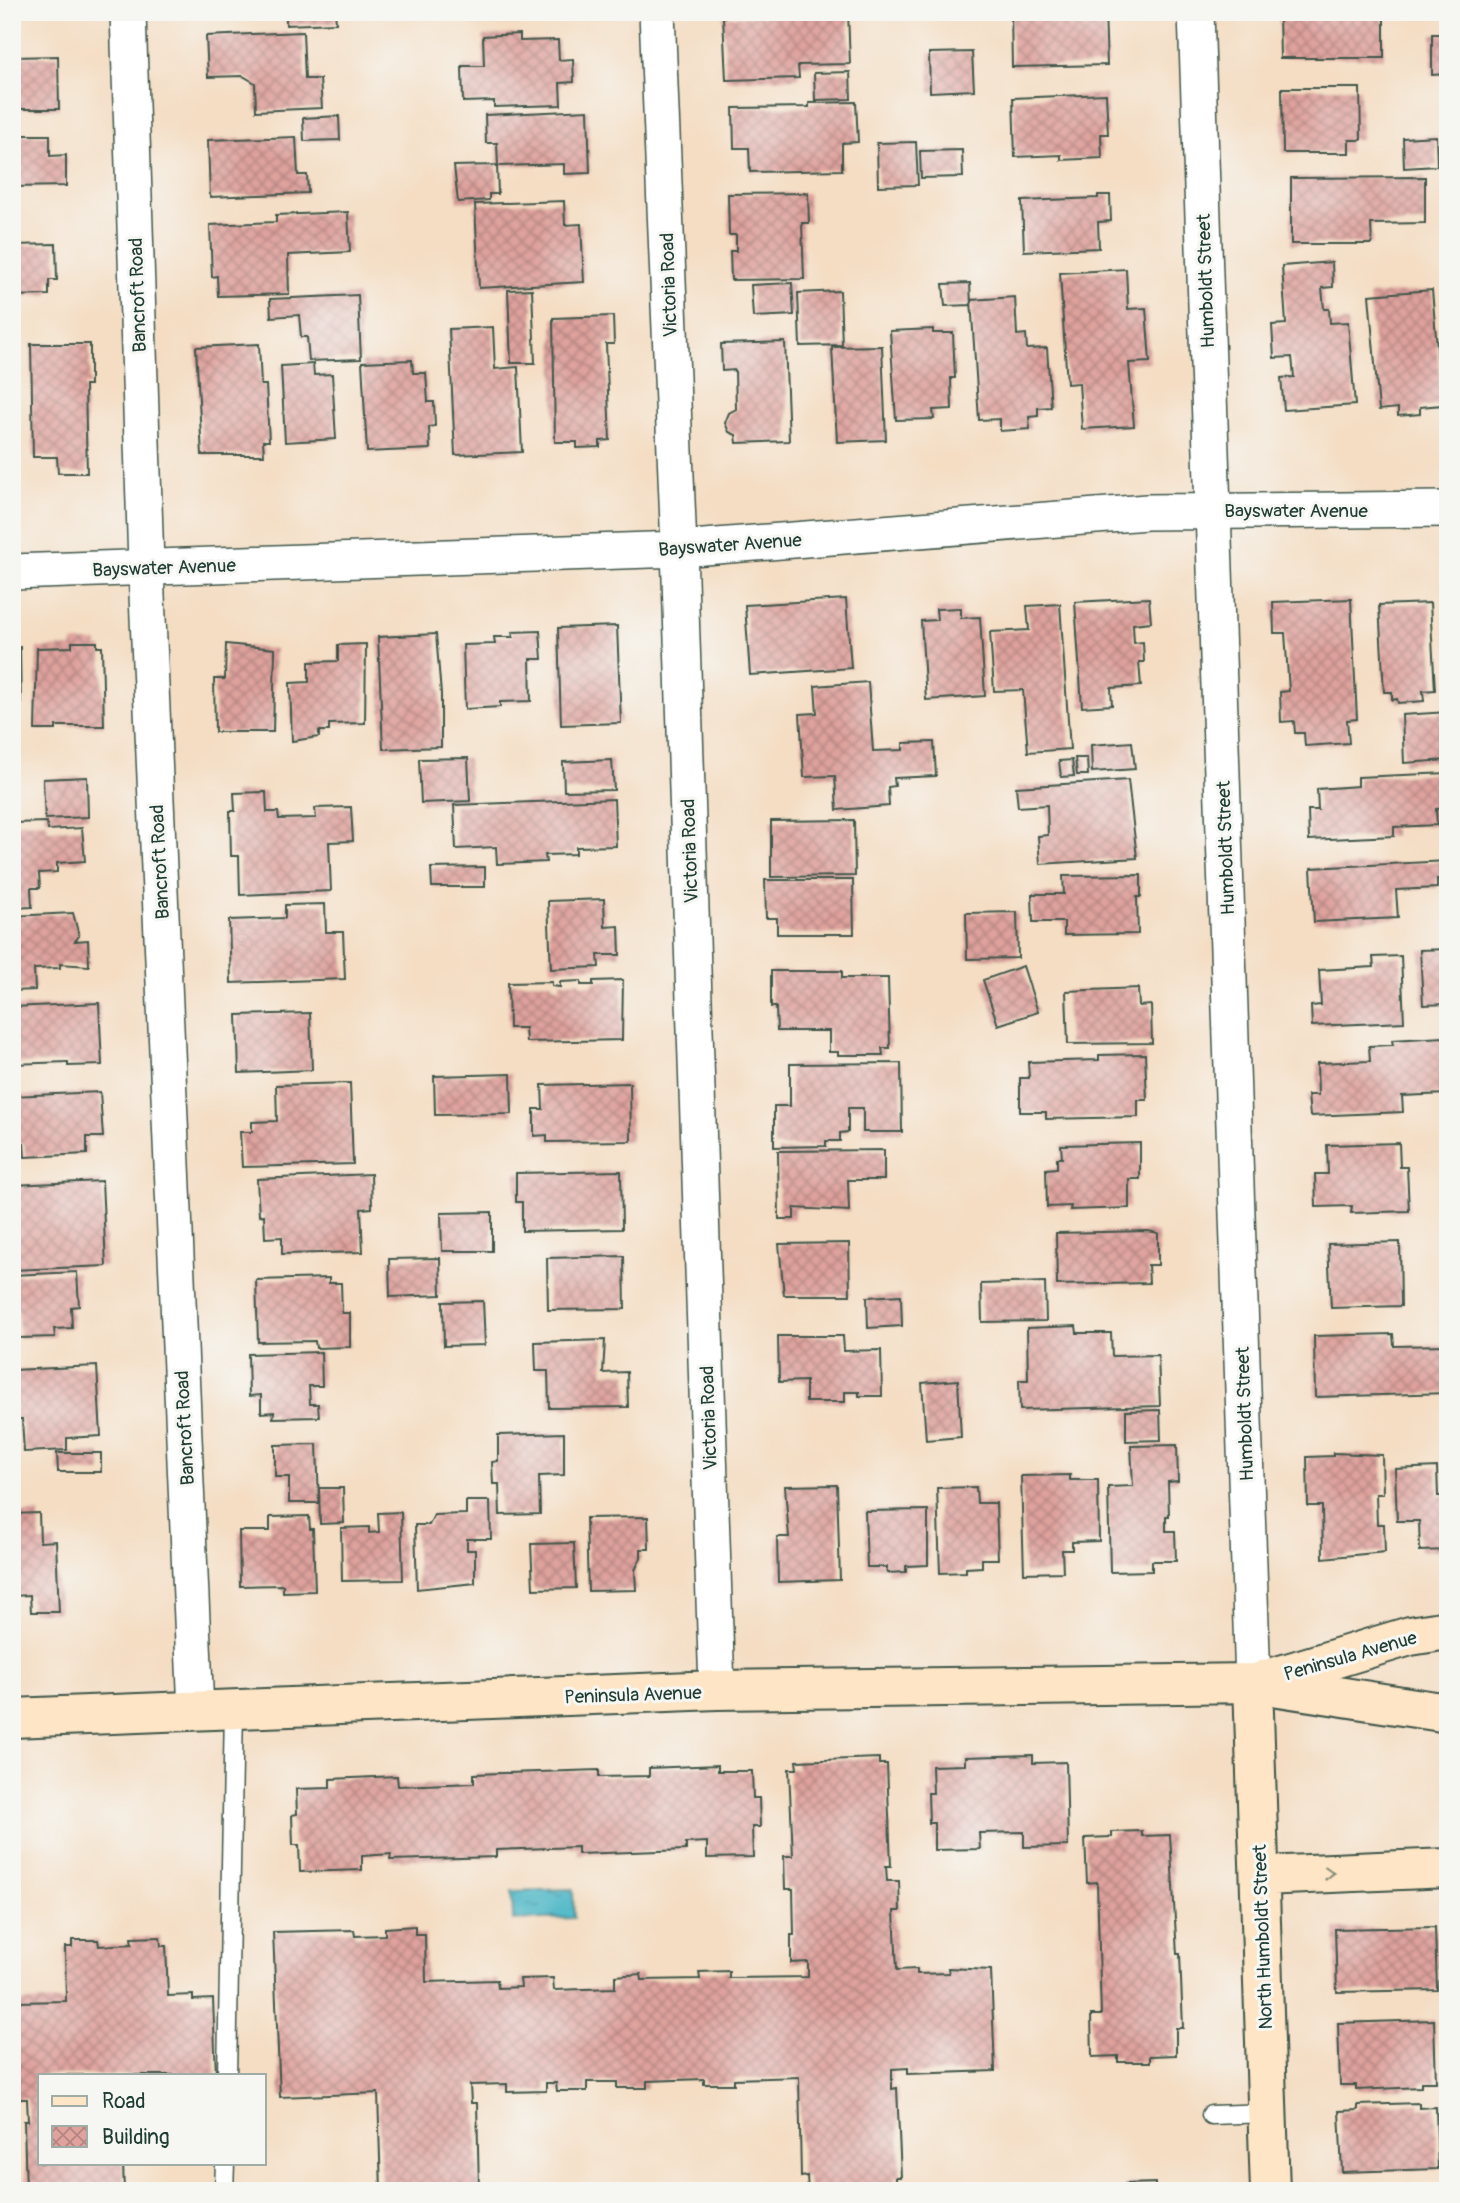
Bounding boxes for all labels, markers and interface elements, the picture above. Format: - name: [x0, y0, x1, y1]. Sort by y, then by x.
- street label: Humboldt Street: [1192, 213, 1220, 349]
- street label: Victoria Road: [655, 232, 683, 338]
- street label: Bancroft Road: [124, 237, 152, 353]
- street label: Bayswater Avenue: [1224, 499, 1368, 523]
- street label: Bayswater Avenue: [658, 528, 803, 562]
- street label: Bayswater Avenue: [92, 553, 237, 582]
- street label: Humboldt Street: [1212, 780, 1240, 916]
- street label: Victoria Road: [676, 798, 704, 904]
- street label: Bancroft Road: [145, 804, 175, 920]
- street label: Humboldt Street: [1231, 1346, 1259, 1482]
- street label: Victoria Road: [695, 1365, 723, 1471]
- street label: Bancroft Road: [170, 1370, 200, 1486]
- street label: Peninsula Avenue: [1281, 1625, 1420, 1686]
- street label: Peninsula Avenue: [564, 1681, 703, 1709]
- street label: North Humboldt Street: [1248, 1844, 1278, 2030]
- one-way arrow: [1324, 1866, 1335, 1881]
- legend: [38, 2074, 266, 2164]
- text: Road: [102, 2088, 146, 2115]
- text: Building: [102, 2124, 169, 2151]

